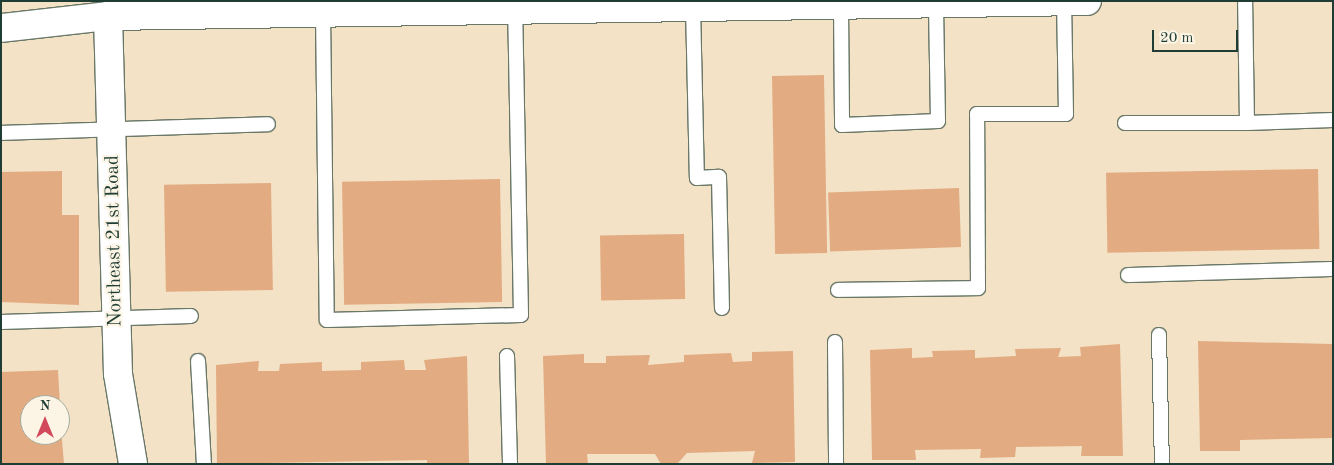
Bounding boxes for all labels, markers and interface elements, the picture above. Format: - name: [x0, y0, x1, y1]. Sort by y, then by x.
- scale bar: [1154, 20, 1240, 52]
- text: 20 m: [1160, 31, 1194, 46]
- street label: Northeast 21st Road: [102, 155, 128, 327]
- north arrow: [20, 395, 70, 445]
- text: N: [40, 399, 50, 413]

